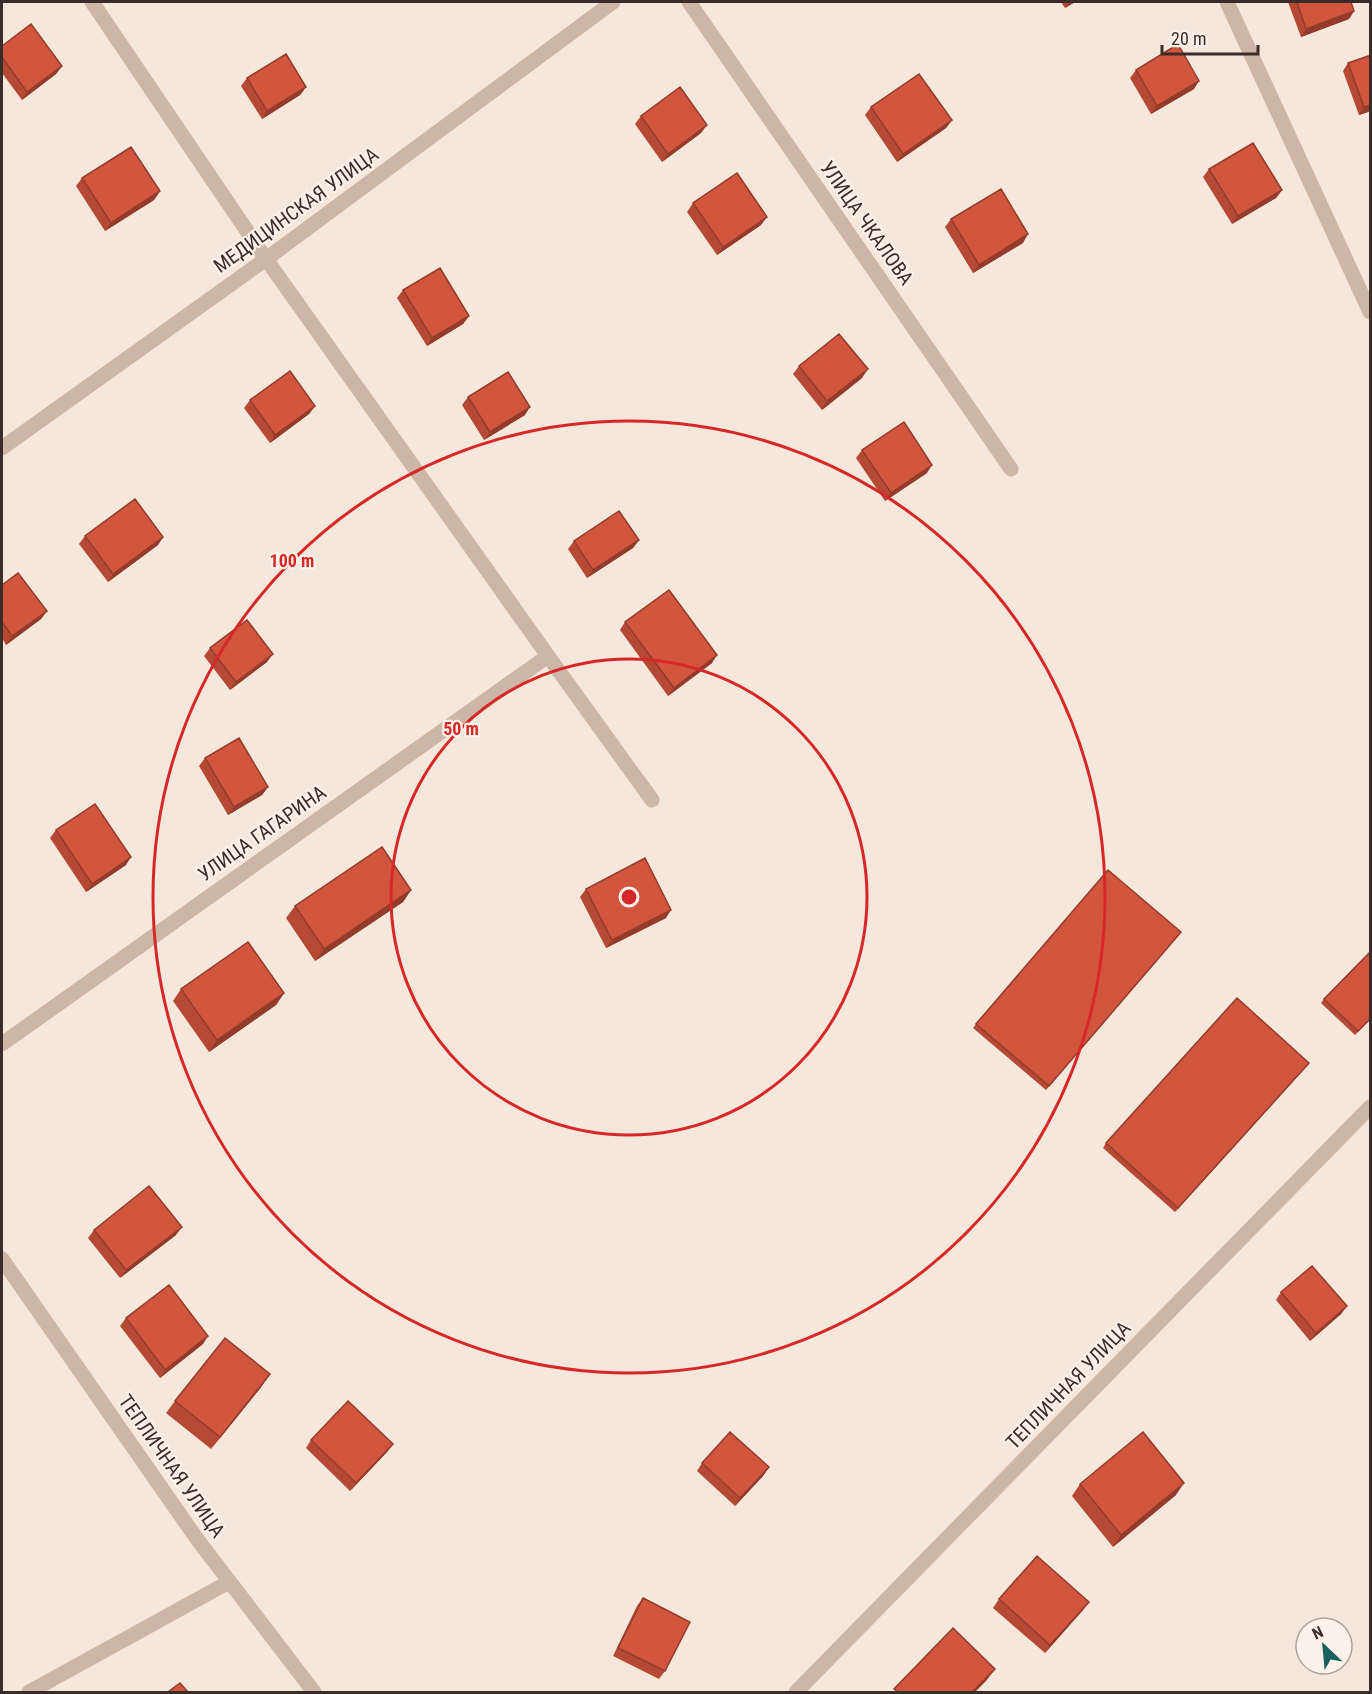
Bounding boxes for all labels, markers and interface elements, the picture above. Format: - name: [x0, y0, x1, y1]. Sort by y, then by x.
- scale bar: [1162, 18, 1258, 56]
- text: 20 m: [1171, 28, 1206, 49]
- street label: МЕДИЦИНСКАЯ УЛИЦА: [209, 142, 383, 278]
- street label: УЛИЦА ЧКАЛОВА: [815, 156, 919, 290]
- text: 100 m: [270, 550, 314, 571]
- text: 50 m: [443, 718, 479, 739]
- street label: УЛИЦА ГАГАРИНА: [193, 780, 331, 886]
- centre of rings: [619, 887, 639, 907]
- street label: ТЕПЛИЧНАЯ УЛИЦА: [1001, 1316, 1136, 1454]
- street label: ТЕПЛИЧНАЯ УЛИЦА: [114, 1390, 231, 1542]
- north arrow: [1294, 1616, 1354, 1676]
- text: N: [1309, 1622, 1326, 1644]

